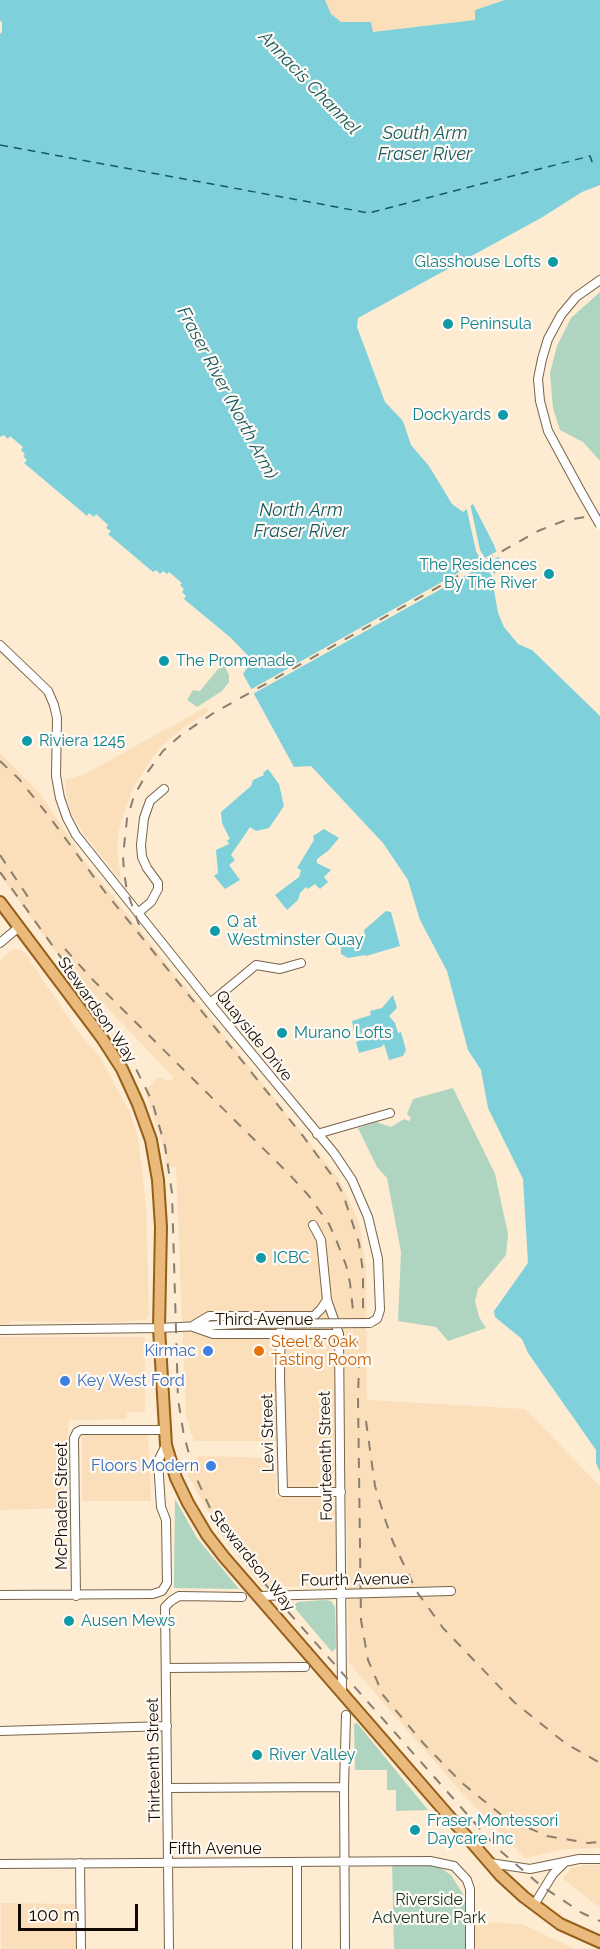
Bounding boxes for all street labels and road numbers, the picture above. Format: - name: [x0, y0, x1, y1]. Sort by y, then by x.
- street label: Stewardson Way: [53, 953, 141, 1067]
- street label: Quayside Drive: [212, 987, 296, 1085]
- street label: Third Avenue: [215, 1310, 313, 1330]
- street label: Fourteenth Street: [315, 1391, 337, 1521]
- street label: Levi Street: [258, 1393, 278, 1473]
- street label: McPhaden Street: [52, 1442, 72, 1570]
- street label: Stewardson Way: [205, 1507, 299, 1615]
- street label: Fourth Avenue: [301, 1569, 409, 1591]
- street label: Thirteenth Street: [143, 1698, 165, 1822]
- street label: Fifth Avenue: [168, 1839, 262, 1859]

